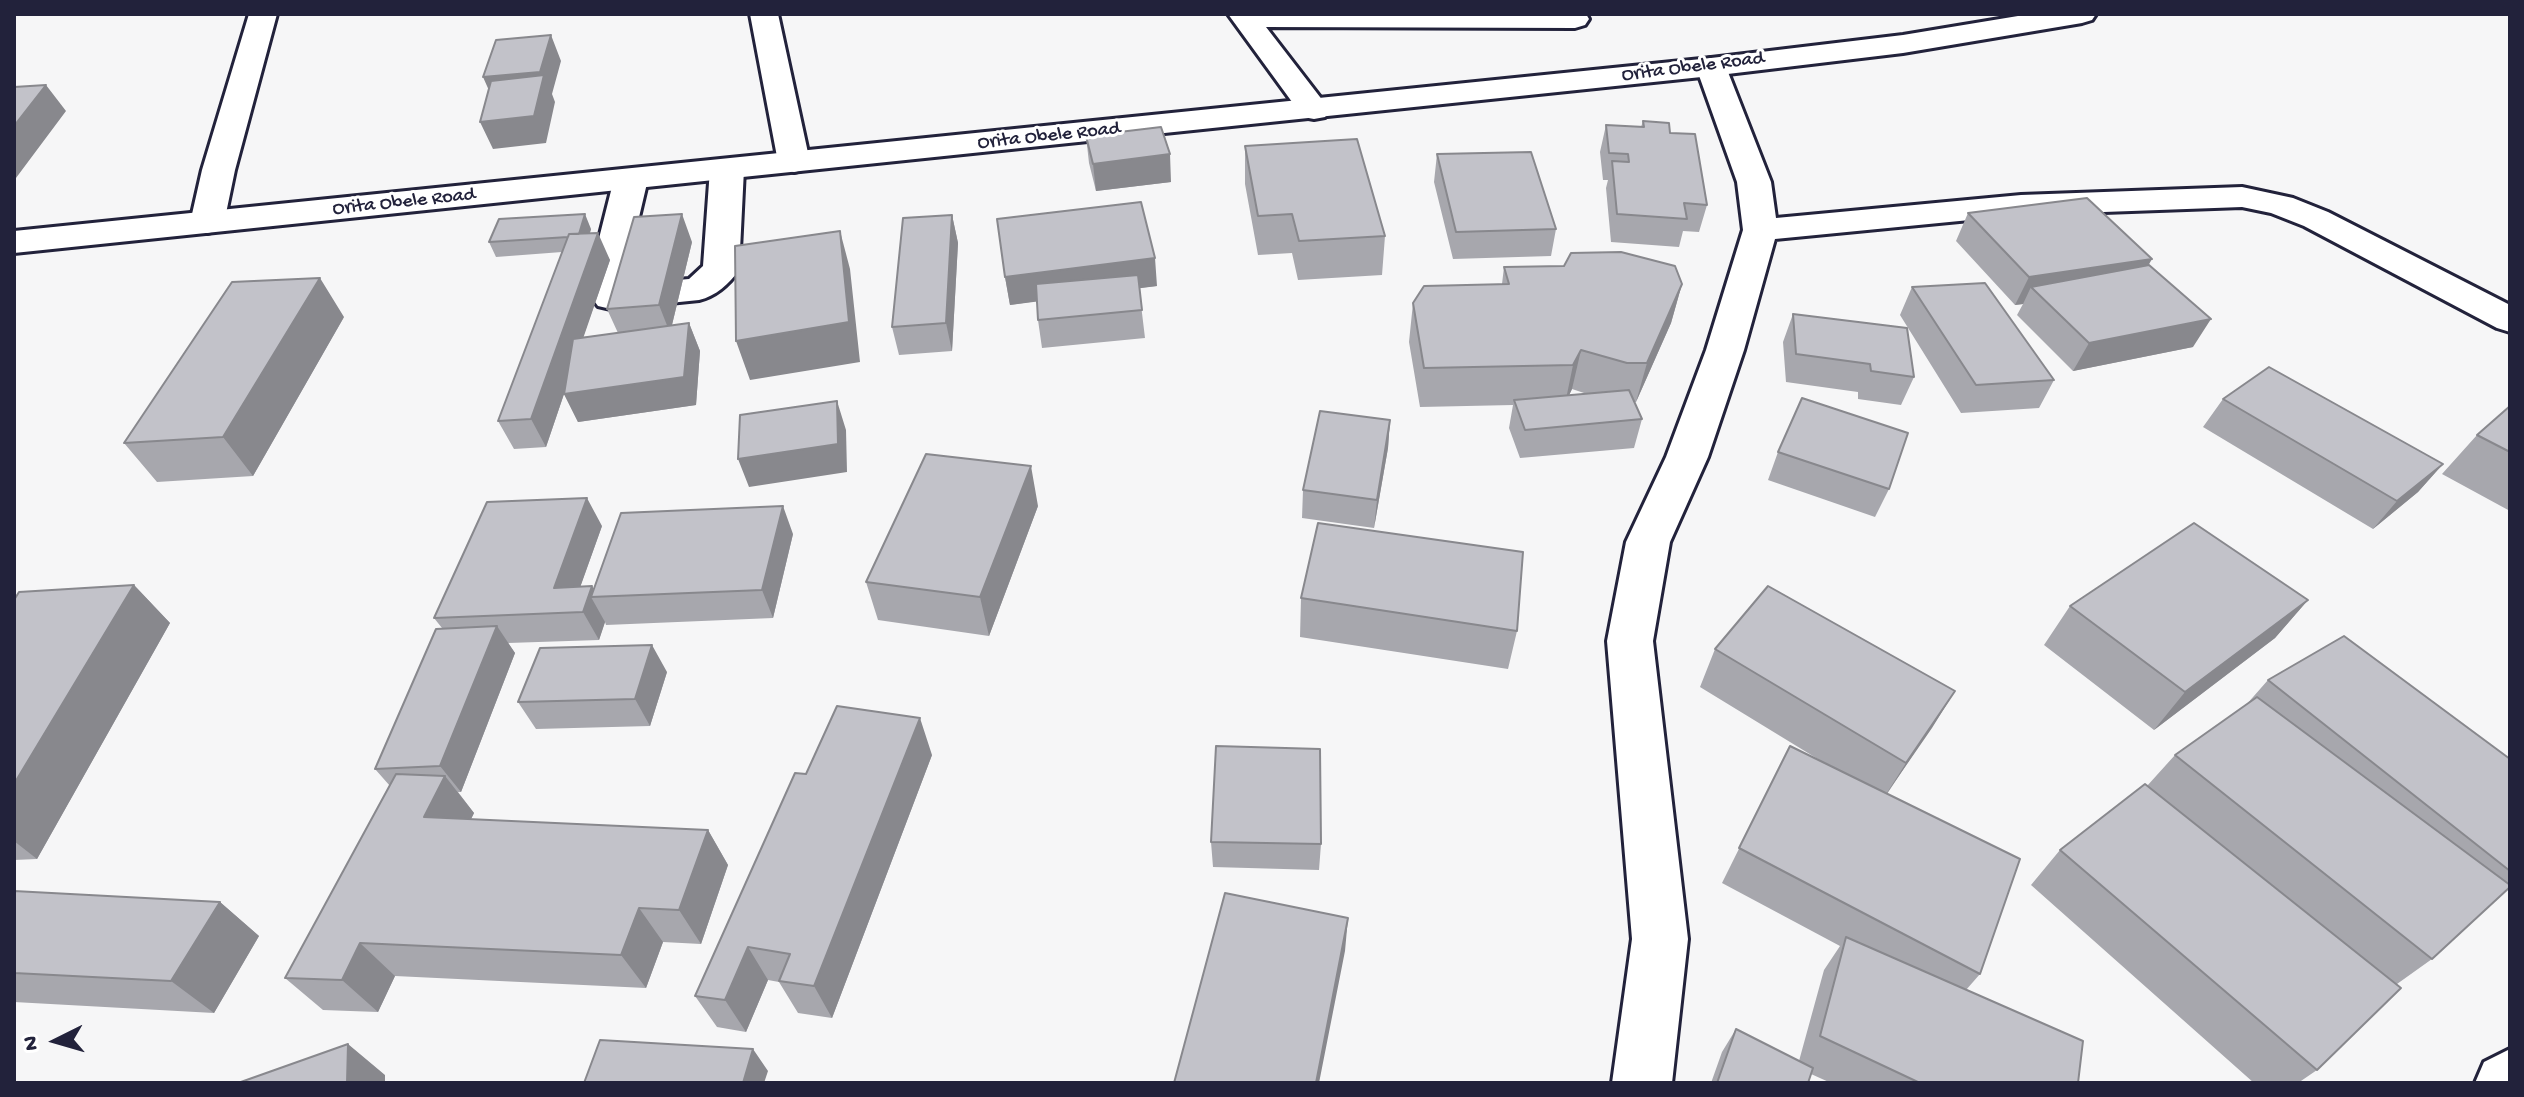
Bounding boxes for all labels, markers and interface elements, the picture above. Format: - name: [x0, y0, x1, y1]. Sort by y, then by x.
- street label: Orita Obele Road: [1620, 47, 1766, 89]
- street label: Orita Obele Road: [976, 118, 1122, 156]
- street label: Orita Obele Road: [331, 184, 477, 222]
- north arrow: [16, 1001, 96, 1081]
- text: N: [19, 1035, 46, 1051]

